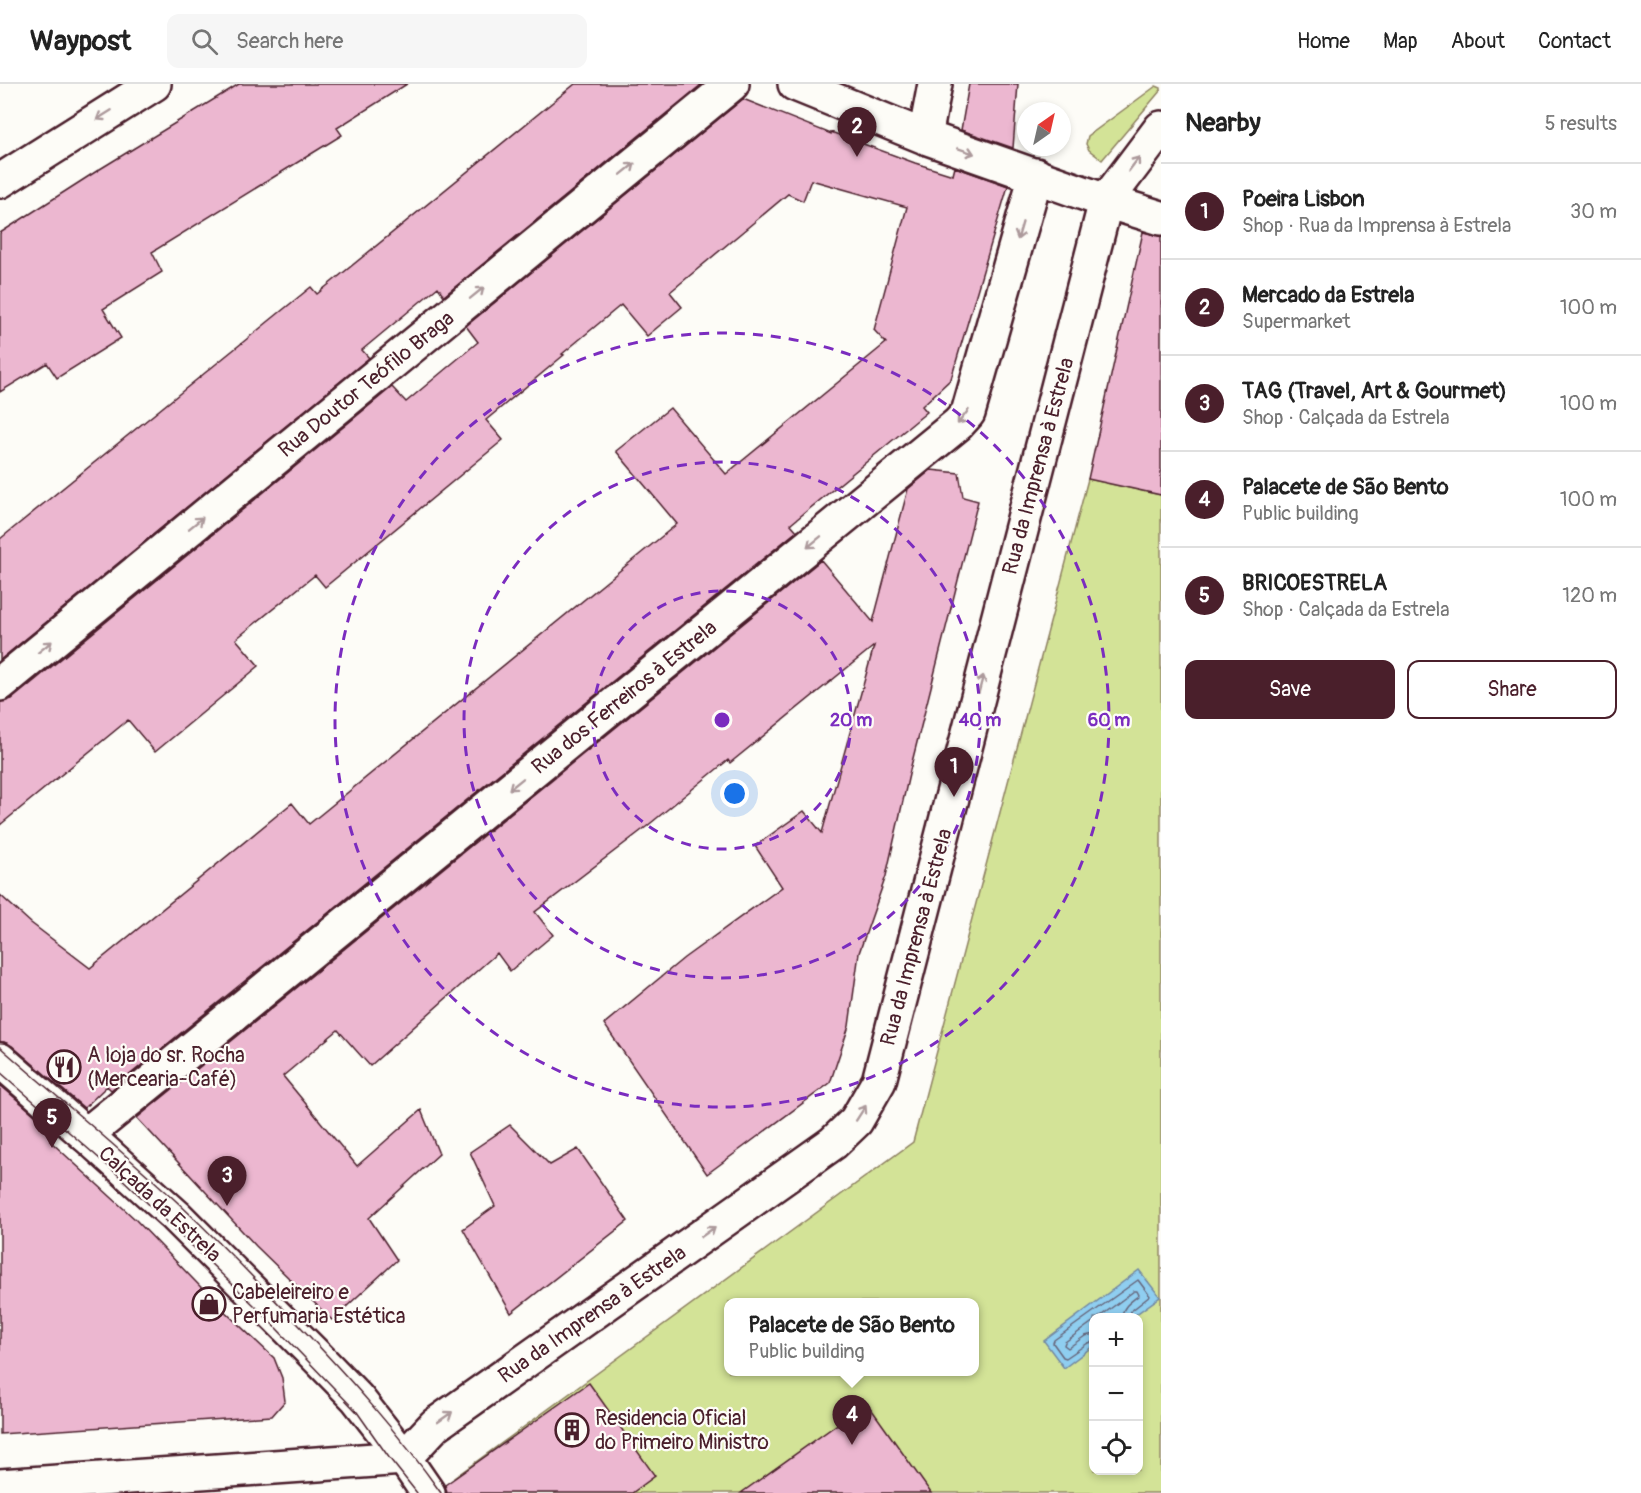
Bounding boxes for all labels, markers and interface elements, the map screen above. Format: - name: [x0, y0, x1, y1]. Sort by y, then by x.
- search box: [167, 14, 587, 68]
- text: Waypost: [30, 24, 131, 59]
- icon: search: [188, 25, 221, 58]
- text: Search here: [236, 27, 343, 55]
- text: Home: [1297, 28, 1350, 55]
- text: Map: [1383, 28, 1418, 55]
- text: About: [1451, 28, 1505, 55]
- text: Contact: [1538, 28, 1611, 55]
- north arrow: [1017, 102, 1071, 156]
- pin: 2: [838, 107, 876, 157]
- text: Nearby: [1185, 107, 1261, 139]
- one-way arrow: [96, 110, 113, 122]
- text: 5 results: [1545, 111, 1617, 136]
- one-way arrow: [956, 147, 975, 158]
- one-way arrow: [1127, 157, 1140, 173]
- one-way arrow: [620, 163, 636, 176]
- text: Poeira Lisbon: [1242, 185, 1365, 213]
- text: 1: [1201, 199, 1208, 224]
- text: 30 m: [1570, 199, 1617, 224]
- text: Shop · Rua da Imprensa à Estrela: [1242, 213, 1511, 238]
- one-way arrow: [1014, 222, 1025, 241]
- text: Mercado da Estrela: [1242, 281, 1415, 309]
- one-way arrow: [469, 286, 484, 300]
- text: 2: [1199, 295, 1210, 320]
- text: 100 m: [1560, 295, 1617, 320]
- street label: Rua Doutor Teófilo Braga: [273, 305, 460, 464]
- text: Supermarket: [1242, 309, 1351, 334]
- street label: Rua da Imprensa à Estrela: [997, 355, 1080, 578]
- text: TAG (Travel, Art & Gourmet): [1242, 377, 1507, 405]
- text: 3: [1199, 391, 1210, 416]
- text: 100 m: [1560, 391, 1617, 416]
- text: Shop · Calçada da Estrela: [1242, 405, 1450, 430]
- one-way arrow: [957, 409, 970, 425]
- text: Palacete de São Bento: [1242, 473, 1449, 501]
- text: 4: [1199, 487, 1210, 512]
- text: 100 m: [1560, 487, 1617, 512]
- text: Public building: [1242, 501, 1358, 526]
- one-way arrow: [188, 516, 203, 530]
- one-way arrow: [806, 535, 822, 548]
- text: BRICOESTRELA: [1242, 569, 1387, 597]
- text: 5: [1199, 583, 1210, 608]
- text: 120 m: [1562, 583, 1617, 608]
- text: Shop · Calçada da Estrela: [1242, 597, 1450, 622]
- street label: Rua dos Ferreiros à Estrela: [526, 614, 722, 780]
- one-way arrow: [37, 640, 53, 653]
- button: Save: [1185, 660, 1395, 719]
- button: Share: [1407, 660, 1617, 719]
- one-way arrow: [976, 675, 988, 694]
- text: 20 m: [830, 709, 872, 732]
- text: 40 m: [959, 709, 1001, 732]
- text: 60 m: [1088, 709, 1130, 732]
- centre of rings: [712, 710, 732, 730]
- pin: 1: [934, 748, 974, 797]
- one-way arrow: [508, 778, 524, 791]
- your location: [720, 779, 749, 808]
- street label: Rua da Imprensa à Estrela: [875, 826, 958, 1049]
- place label: A loja do sr. Rocha (Mercearia-Café): [87, 1042, 245, 1093]
- restaurant icon: A loja do sr. Rocha (Mercearia-Café): [46, 1049, 82, 1085]
- pin: 5: [32, 1098, 72, 1148]
- one-way arrow: [855, 1105, 867, 1122]
- street label: Calçada da Estrela: [92, 1140, 227, 1268]
- pin: 3: [208, 1156, 246, 1206]
- one-way arrow: [699, 1226, 715, 1238]
- street label: Rua da Imprensa à Estrela: [493, 1239, 692, 1390]
- place label: Cabeleireiro e Perfumaria Estética: [232, 1279, 406, 1330]
- shop icon: Cabeleireiro e Perfumaria Estética: [191, 1286, 227, 1322]
- popup: [724, 1298, 979, 1376]
- text: Palacete de São Bento: [748, 1311, 955, 1339]
- map controls: [1089, 1313, 1143, 1475]
- button: +: [1089, 1313, 1143, 1367]
- text: Public building: [748, 1339, 865, 1364]
- button: −: [1089, 1367, 1143, 1421]
- pin: 4: [832, 1396, 872, 1445]
- place label: Residencia Oficial do Primeiro Ministro: [595, 1405, 769, 1456]
- one-way arrow: [437, 1411, 453, 1423]
- building icon: Residencia Oficial do Primeiro Ministro: [554, 1412, 590, 1448]
- button: locate: [1089, 1421, 1143, 1475]

